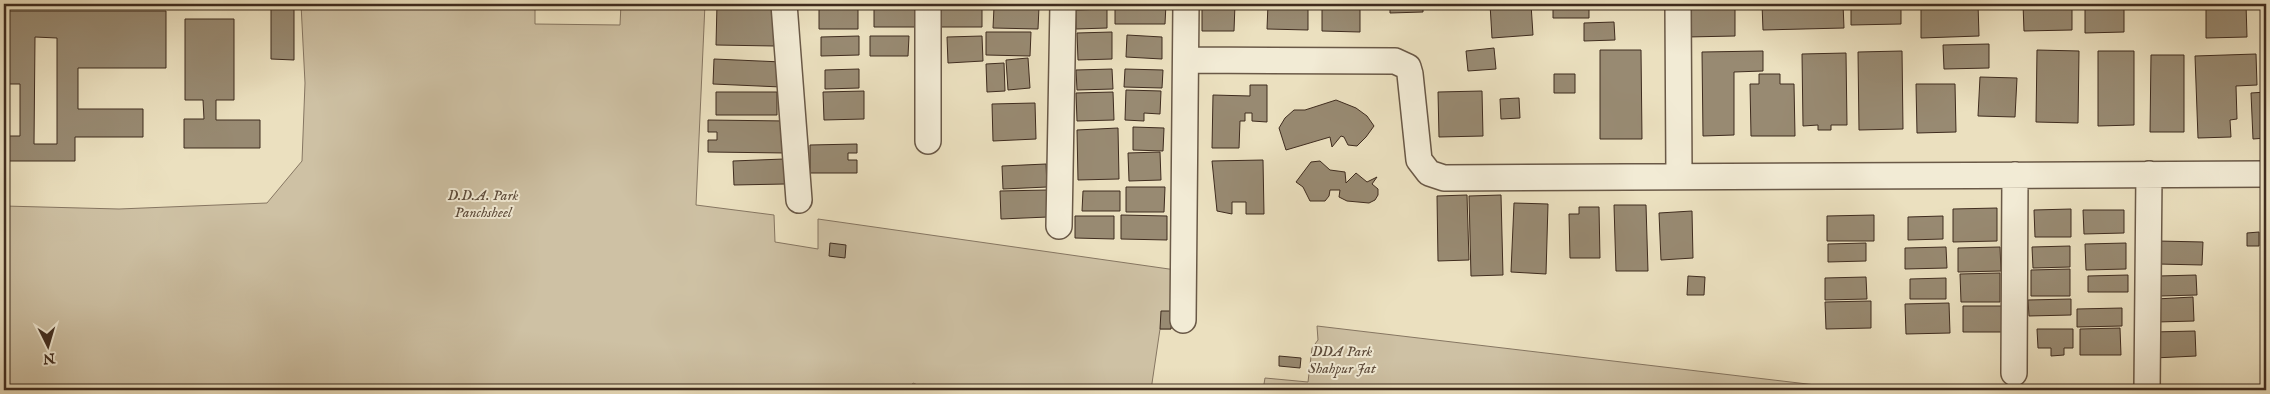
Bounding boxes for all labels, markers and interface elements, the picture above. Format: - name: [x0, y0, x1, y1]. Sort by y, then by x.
- park label: D.D.A. Park Panchsheel: [447, 186, 519, 222]
- north arrow: [22, 322, 72, 372]
- park label: DDA Park Shahpur Jat: [1308, 342, 1377, 378]
- text: N: [42, 348, 57, 367]

